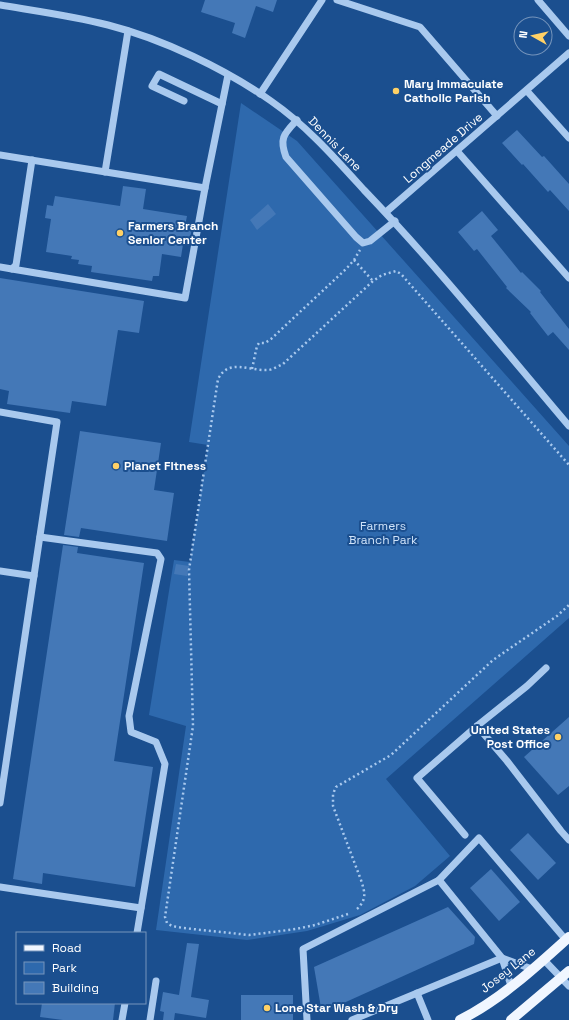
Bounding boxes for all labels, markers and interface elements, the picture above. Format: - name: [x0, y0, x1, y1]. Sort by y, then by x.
- north arrow: [513, 16, 553, 56]
- text: N: [516, 30, 531, 39]
- place label: Mary Immaculate Catholic Parish: [404, 76, 504, 106]
- marker: Mary Immaculate Catholic Parish: [391, 86, 401, 96]
- street label: Longmeade Drive: [400, 109, 486, 187]
- street label: Dennis Lane: [305, 113, 365, 175]
- place label: Farmers Branch Senior Center: [128, 218, 218, 248]
- marker: Farmers Branch Senior Center: [115, 228, 125, 238]
- place label: Planet Fitness: [124, 458, 206, 474]
- marker: Planet Fitness: [111, 461, 121, 471]
- park label: Farmers Branch Park: [348, 518, 418, 548]
- place label: United States Post Office: [471, 722, 550, 752]
- marker: United States Post Office: [553, 732, 563, 742]
- legend: [16, 932, 146, 1004]
- text: Road: [52, 940, 81, 956]
- street label: Josey Lane: [477, 943, 539, 997]
- text: Park: [52, 960, 77, 976]
- text: Building: [52, 980, 99, 996]
- place label: Lone Star Wash & Dry: [275, 1000, 398, 1016]
- marker: Lone Star Wash & Dry: [262, 1003, 272, 1013]

